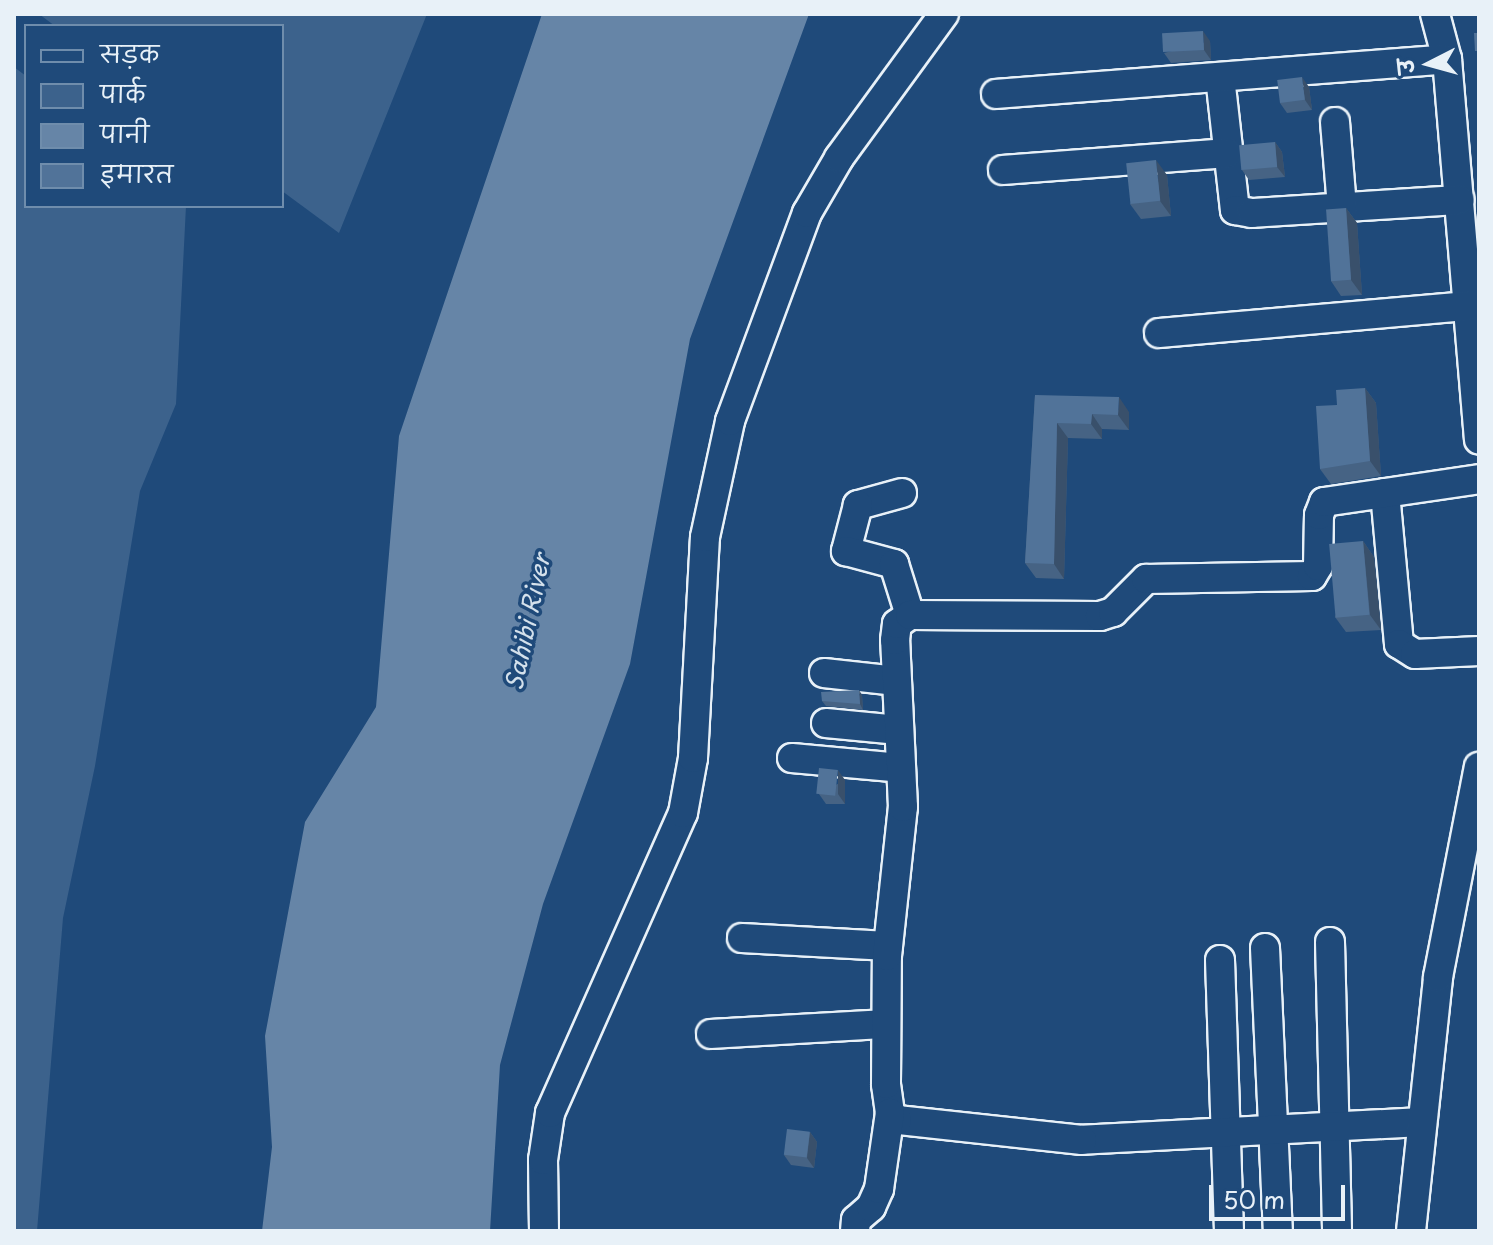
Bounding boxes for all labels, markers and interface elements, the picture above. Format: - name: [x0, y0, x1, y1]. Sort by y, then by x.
- legend: [24, 24, 284, 208]
- north arrow: [1389, 24, 1469, 104]
- text: सड़क: [100, 35, 159, 71]
- text: उ: [1387, 58, 1422, 76]
- text: पार्क: [100, 75, 145, 111]
- text: पानी: [100, 115, 149, 151]
- text: इमारत: [100, 155, 173, 191]
- water label: Sahibi River: [499, 551, 555, 693]
- scale bar: [1213, 1169, 1349, 1219]
- text: 50 m: [1223, 1181, 1285, 1217]

